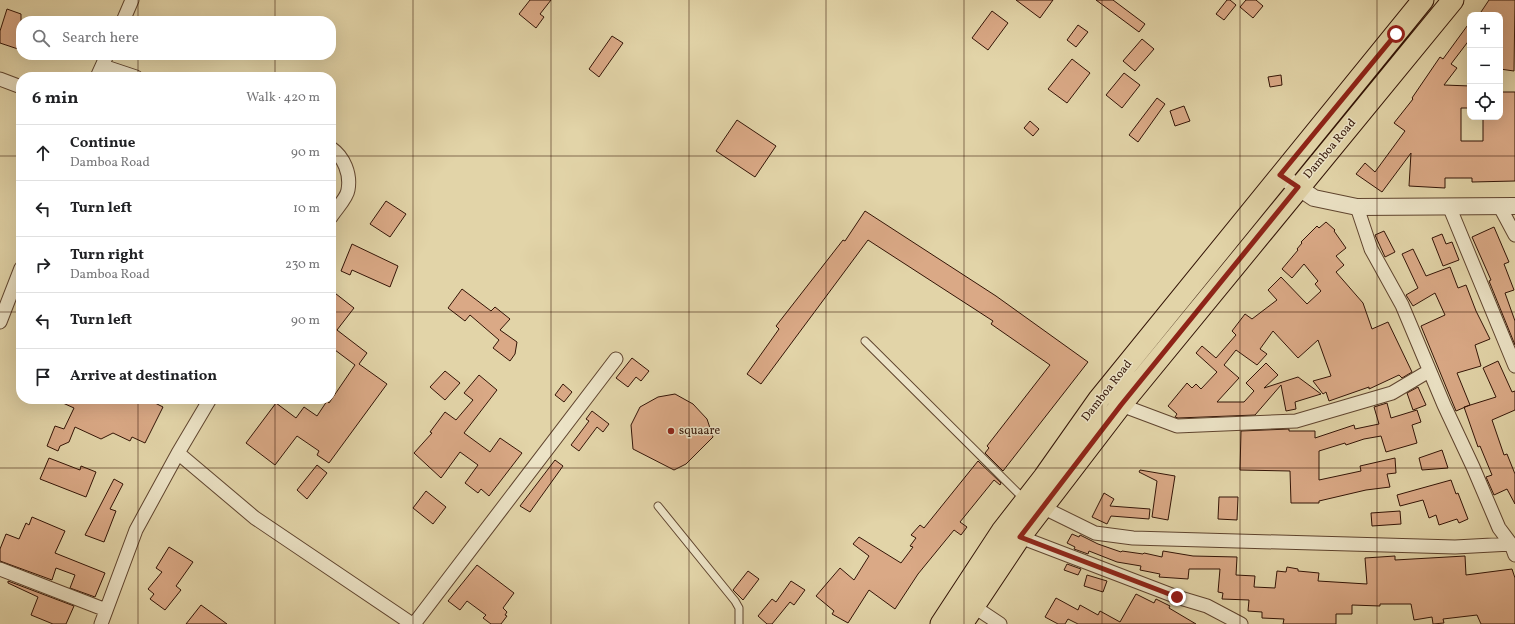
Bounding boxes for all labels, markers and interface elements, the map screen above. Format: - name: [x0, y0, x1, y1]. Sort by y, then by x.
- map controls: [1467, 12, 1503, 120]
- button: +: [1467, 12, 1503, 48]
- search box: [16, 16, 336, 60]
- route start: [1387, 25, 1405, 43]
- icon: search: [30, 27, 52, 49]
- text: Search here: [62, 28, 139, 49]
- button: −: [1467, 48, 1503, 84]
- button: locate: [1467, 84, 1503, 120]
- text: 6 min: [32, 87, 78, 110]
- text: Walk · 420 m: [246, 89, 320, 107]
- street label: Damboa Road: [1300, 115, 1360, 182]
- text: Continue: [70, 133, 135, 154]
- icon: ahead: [32, 142, 54, 164]
- text: 90 m: [291, 144, 320, 162]
- text: Damboa Road: [70, 154, 150, 172]
- icon: left: [32, 198, 54, 220]
- text: Turn left: [70, 198, 132, 219]
- text: 10 m: [293, 200, 320, 218]
- text: Turn right: [70, 245, 144, 266]
- icon: right: [32, 254, 54, 276]
- text: 230 m: [285, 256, 320, 274]
- text: Damboa Road: [70, 266, 150, 284]
- icon: left: [32, 310, 54, 332]
- text: Turn left: [70, 310, 132, 331]
- text: 90 m: [291, 312, 320, 330]
- street label: Damboa Road: [1078, 357, 1136, 425]
- icon: arrive: [32, 366, 54, 388]
- text: Arrive at destination: [70, 366, 217, 387]
- place label: squaare: [679, 423, 720, 439]
- marker: squaare: [666, 426, 676, 436]
- route end: [1168, 588, 1186, 606]

